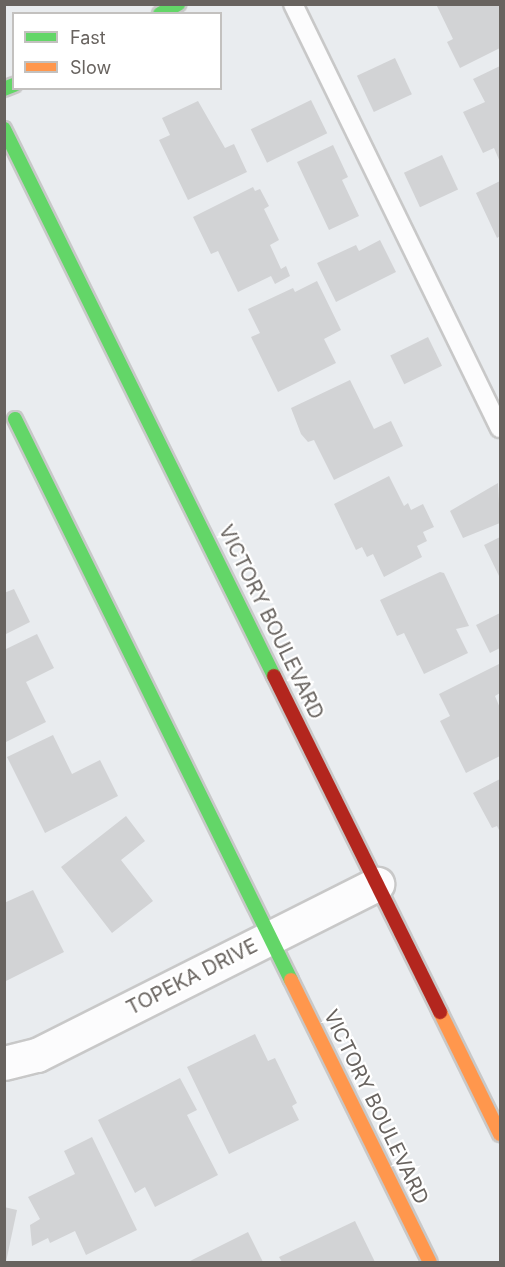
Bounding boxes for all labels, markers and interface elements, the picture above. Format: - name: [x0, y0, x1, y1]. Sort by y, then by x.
- legend: [12, 12, 222, 90]
- text: Fast: [70, 27, 106, 48]
- text: Slow: [70, 57, 111, 78]
- street label: VICTORY BOULEVARD: [214, 521, 328, 723]
- street label: TOPEKA DRIVE: [123, 934, 261, 1020]
- street label: VICTORY BOULEVARD: [319, 1006, 433, 1208]

